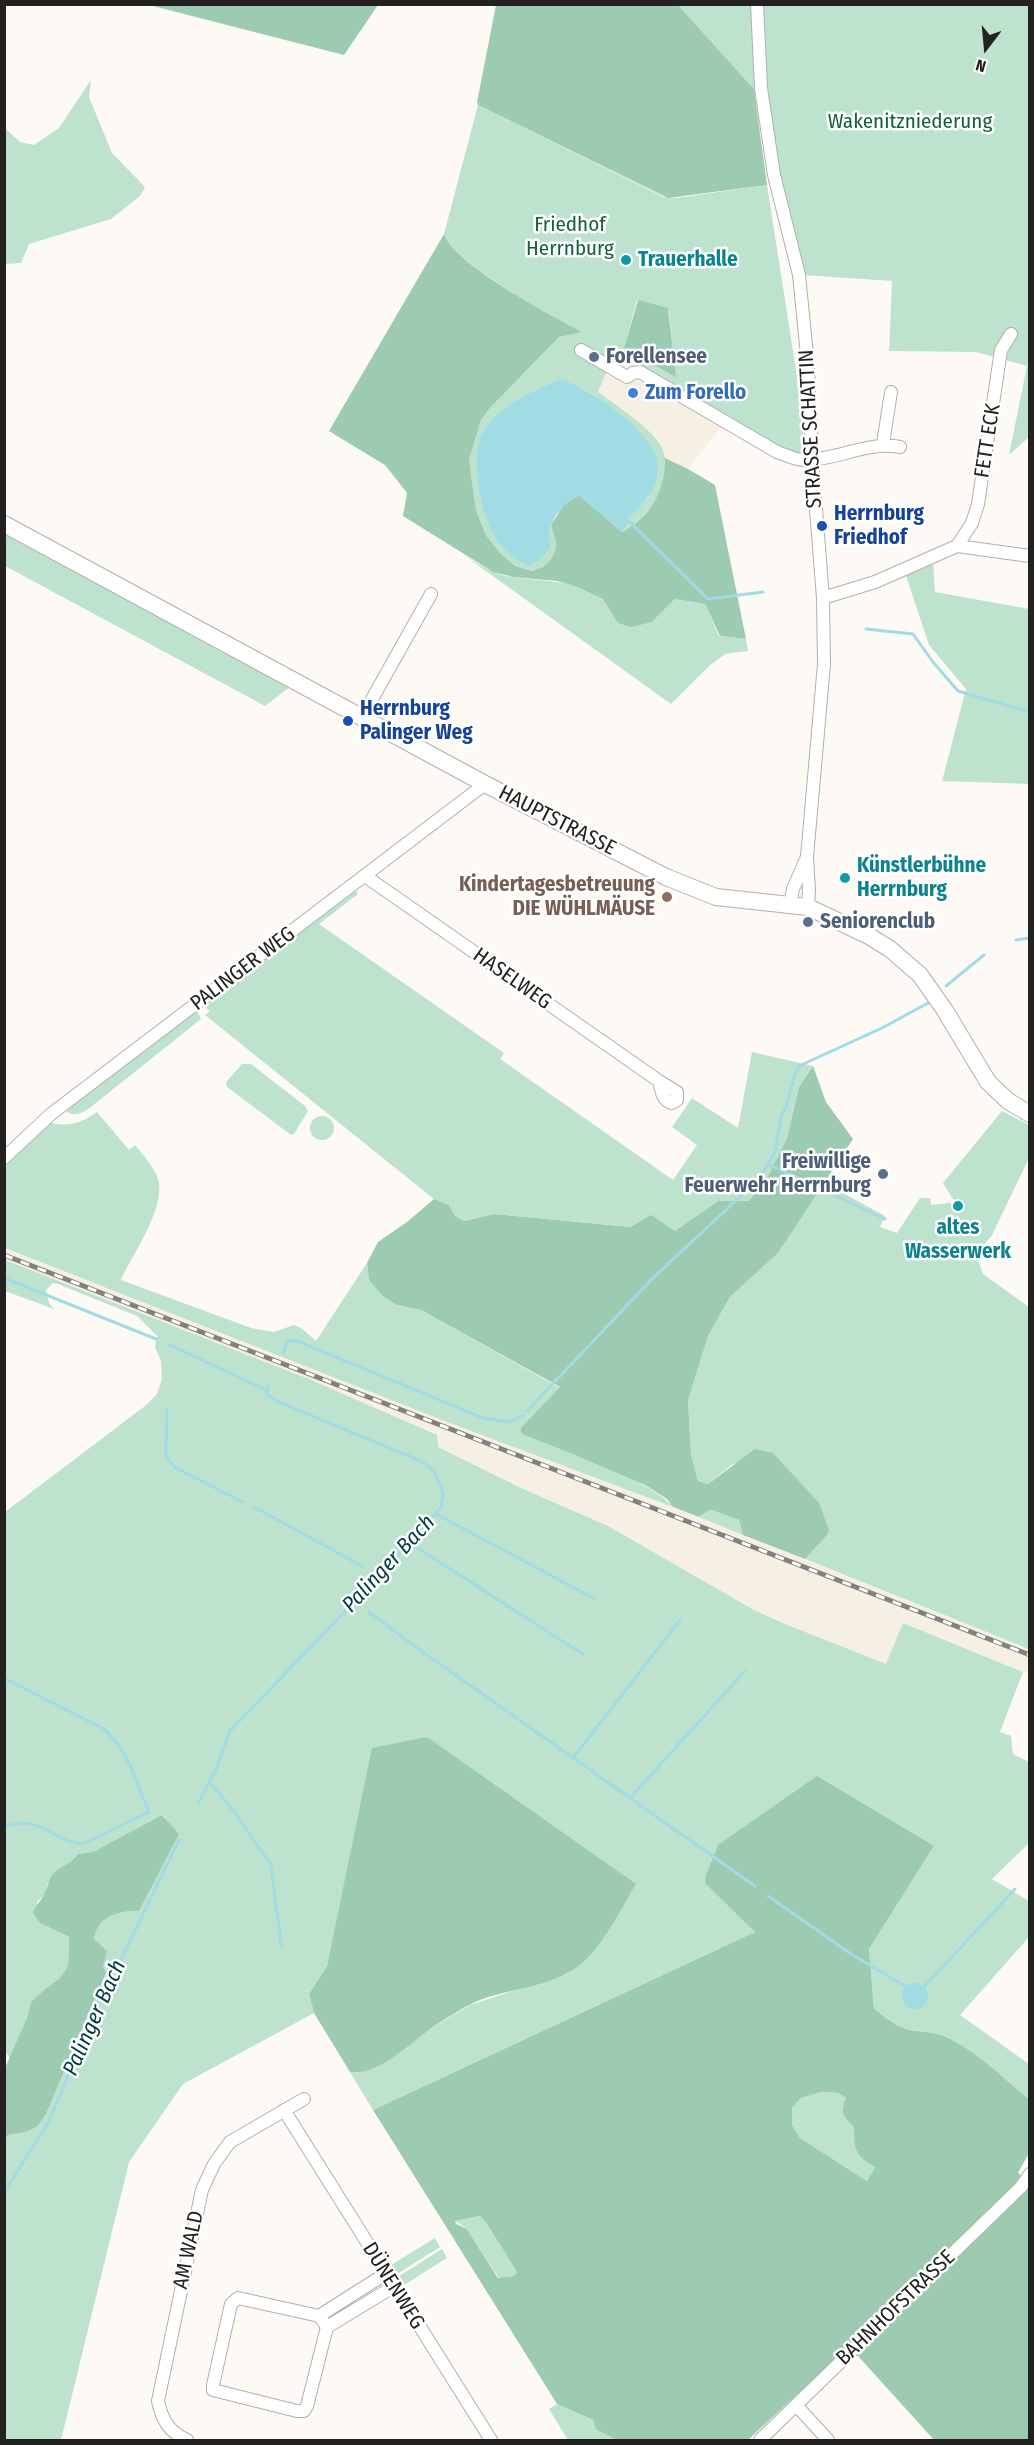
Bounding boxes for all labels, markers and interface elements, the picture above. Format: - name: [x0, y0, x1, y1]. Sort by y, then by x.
- north arrow: [956, 18, 1016, 78]
- text: N: [974, 55, 988, 76]
- park label: Wakenitzniederung: [828, 109, 992, 135]
- park label: Friedhof Herrnburg: [526, 212, 614, 262]
- place label: Trauerhalle: [638, 247, 738, 273]
- marker: Trauerhalle: [619, 253, 633, 267]
- place label: Forellensee: [606, 344, 707, 370]
- street label: STRASSE SCHATTIN: [794, 349, 828, 509]
- marker: Forellensee: [587, 350, 601, 364]
- place label: Zum Forello: [645, 380, 746, 406]
- marker: Zum Forello: [626, 386, 640, 400]
- street label: FETT ECK: [970, 402, 1006, 480]
- place label: Herrnburg Friedhof: [834, 501, 924, 551]
- marker: Herrnburg Friedhof: [815, 519, 829, 533]
- place label: Herrnburg Palinger Weg: [360, 696, 473, 746]
- marker: Herrnburg Palinger Weg: [341, 714, 355, 728]
- street label: HAUPTSTRASSE: [494, 781, 620, 861]
- place label: Künstlerbühne Herrnburg: [857, 853, 986, 903]
- marker: Künstlerbühne Herrnburg: [838, 871, 852, 885]
- place label: Kindertagesbetreuung DIE WÜHLMÄUSE: [459, 872, 655, 922]
- marker: Kindertagesbetreuung DIE WÜHLMÄUSE: [660, 890, 674, 904]
- place label: Seniorenclub: [820, 909, 935, 935]
- marker: Seniorenclub: [801, 915, 815, 929]
- street label: PALINGER WEG: [186, 922, 300, 1016]
- street label: HASELWEG: [468, 943, 556, 1015]
- place label: Freiwillige Feuerwehr Herrnburg: [685, 1149, 871, 1199]
- marker: Freiwillige Feuerwehr Herrnburg: [876, 1167, 890, 1181]
- marker: altes Wasserwerk: [951, 1199, 965, 1213]
- place label: altes Wasserwerk: [905, 1215, 1011, 1265]
- water label: Palinger Bach: [337, 1510, 441, 1618]
- water label: Palinger Bach: [58, 1956, 132, 2080]
- street label: AM WALD: [168, 2209, 210, 2291]
- street label: DÜNENWEG: [357, 2238, 429, 2334]
- street label: BAHNHOFSTRASSE: [831, 2245, 961, 2371]

